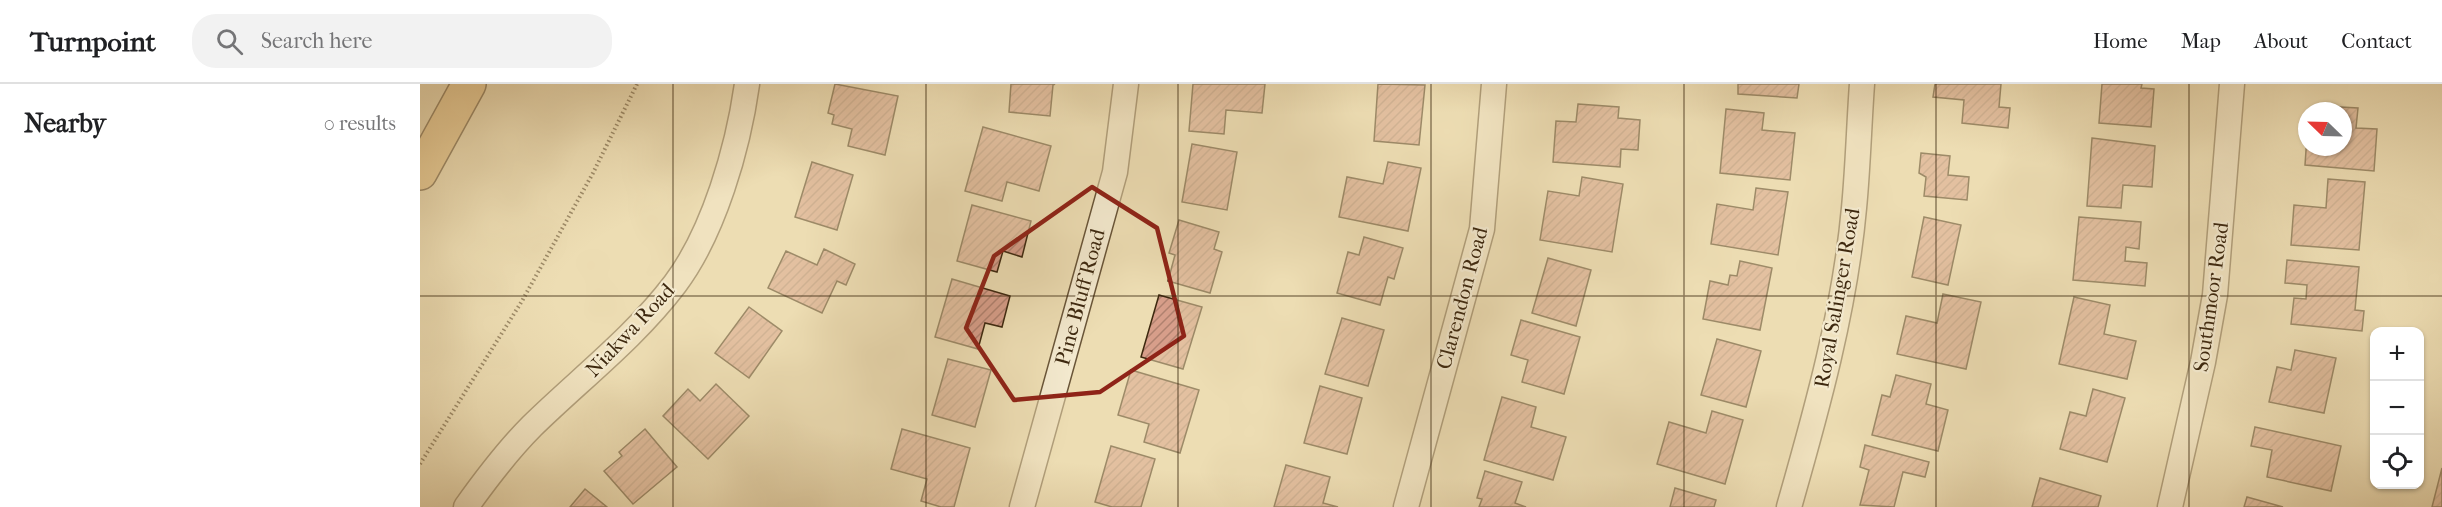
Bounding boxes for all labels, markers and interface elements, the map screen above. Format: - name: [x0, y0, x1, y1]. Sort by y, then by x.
- search box: [192, 14, 612, 68]
- text: Turnpoint: [30, 25, 156, 58]
- icon: search: [213, 25, 246, 58]
- text: Search here: [261, 28, 372, 54]
- text: Home: [2093, 29, 2148, 53]
- text: Map: [2181, 29, 2221, 53]
- text: About: [2254, 29, 2308, 53]
- text: Contact: [2341, 29, 2412, 53]
- north arrow: [2298, 102, 2352, 156]
- text: Nearby: [24, 108, 106, 139]
- text: 0 results: [324, 112, 396, 135]
- street label: Royal Salinger Road: [1809, 206, 1865, 390]
- street label: Southmoor Road: [2189, 220, 2233, 373]
- street label: Clarendon Road: [1431, 224, 1493, 372]
- street label: Pine Bluff Road: [1050, 225, 1110, 368]
- street label: Niakwa Road: [581, 278, 680, 382]
- map controls: [2370, 327, 2424, 489]
- button: +: [2370, 327, 2424, 381]
- button: −: [2370, 381, 2424, 435]
- button: locate: [2370, 435, 2424, 489]

